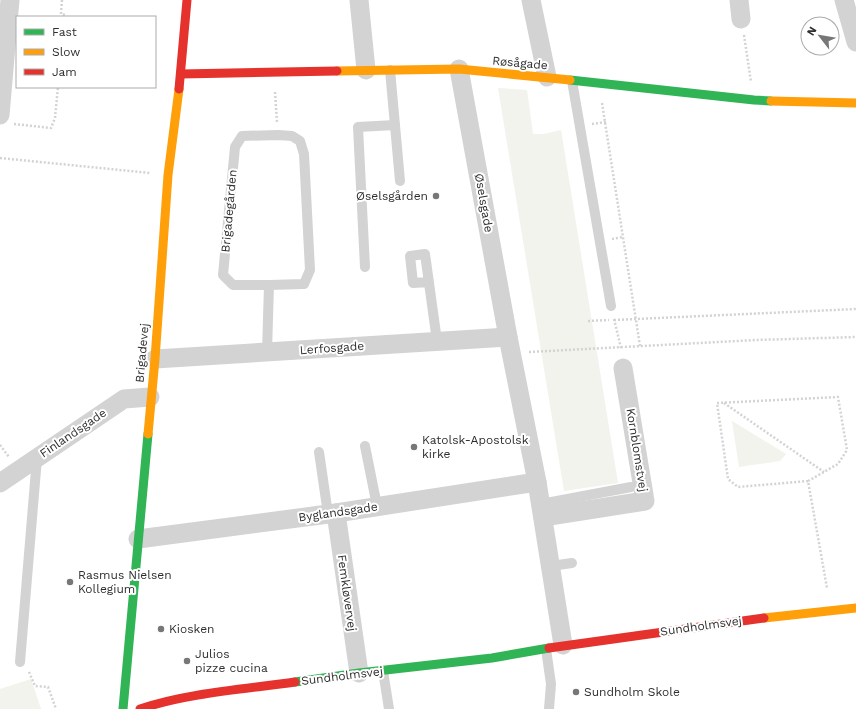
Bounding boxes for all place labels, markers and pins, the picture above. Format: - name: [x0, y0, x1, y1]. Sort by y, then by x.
- place label: Øselsgården: [356, 189, 428, 203]
- marker: Øselsgården: [431, 191, 441, 201]
- place label: Katolsk-Apostolsk kirke: [422, 433, 529, 461]
- marker: Katolsk-Apostolsk kirke: [409, 442, 419, 452]
- place label: Rasmus Nielsen Kollegium: [78, 568, 172, 596]
- marker: Rasmus Nielsen Kollegium: [65, 577, 75, 587]
- place label: Kiosken: [169, 622, 215, 636]
- marker: Kiosken: [156, 624, 166, 634]
- place label: Julios pizze cucina: [195, 647, 268, 675]
- marker: Julios pizze cucina: [182, 656, 192, 666]
- place label: Sundholm Skole: [584, 685, 680, 699]
- marker: Sundholm Skole: [571, 687, 581, 697]

